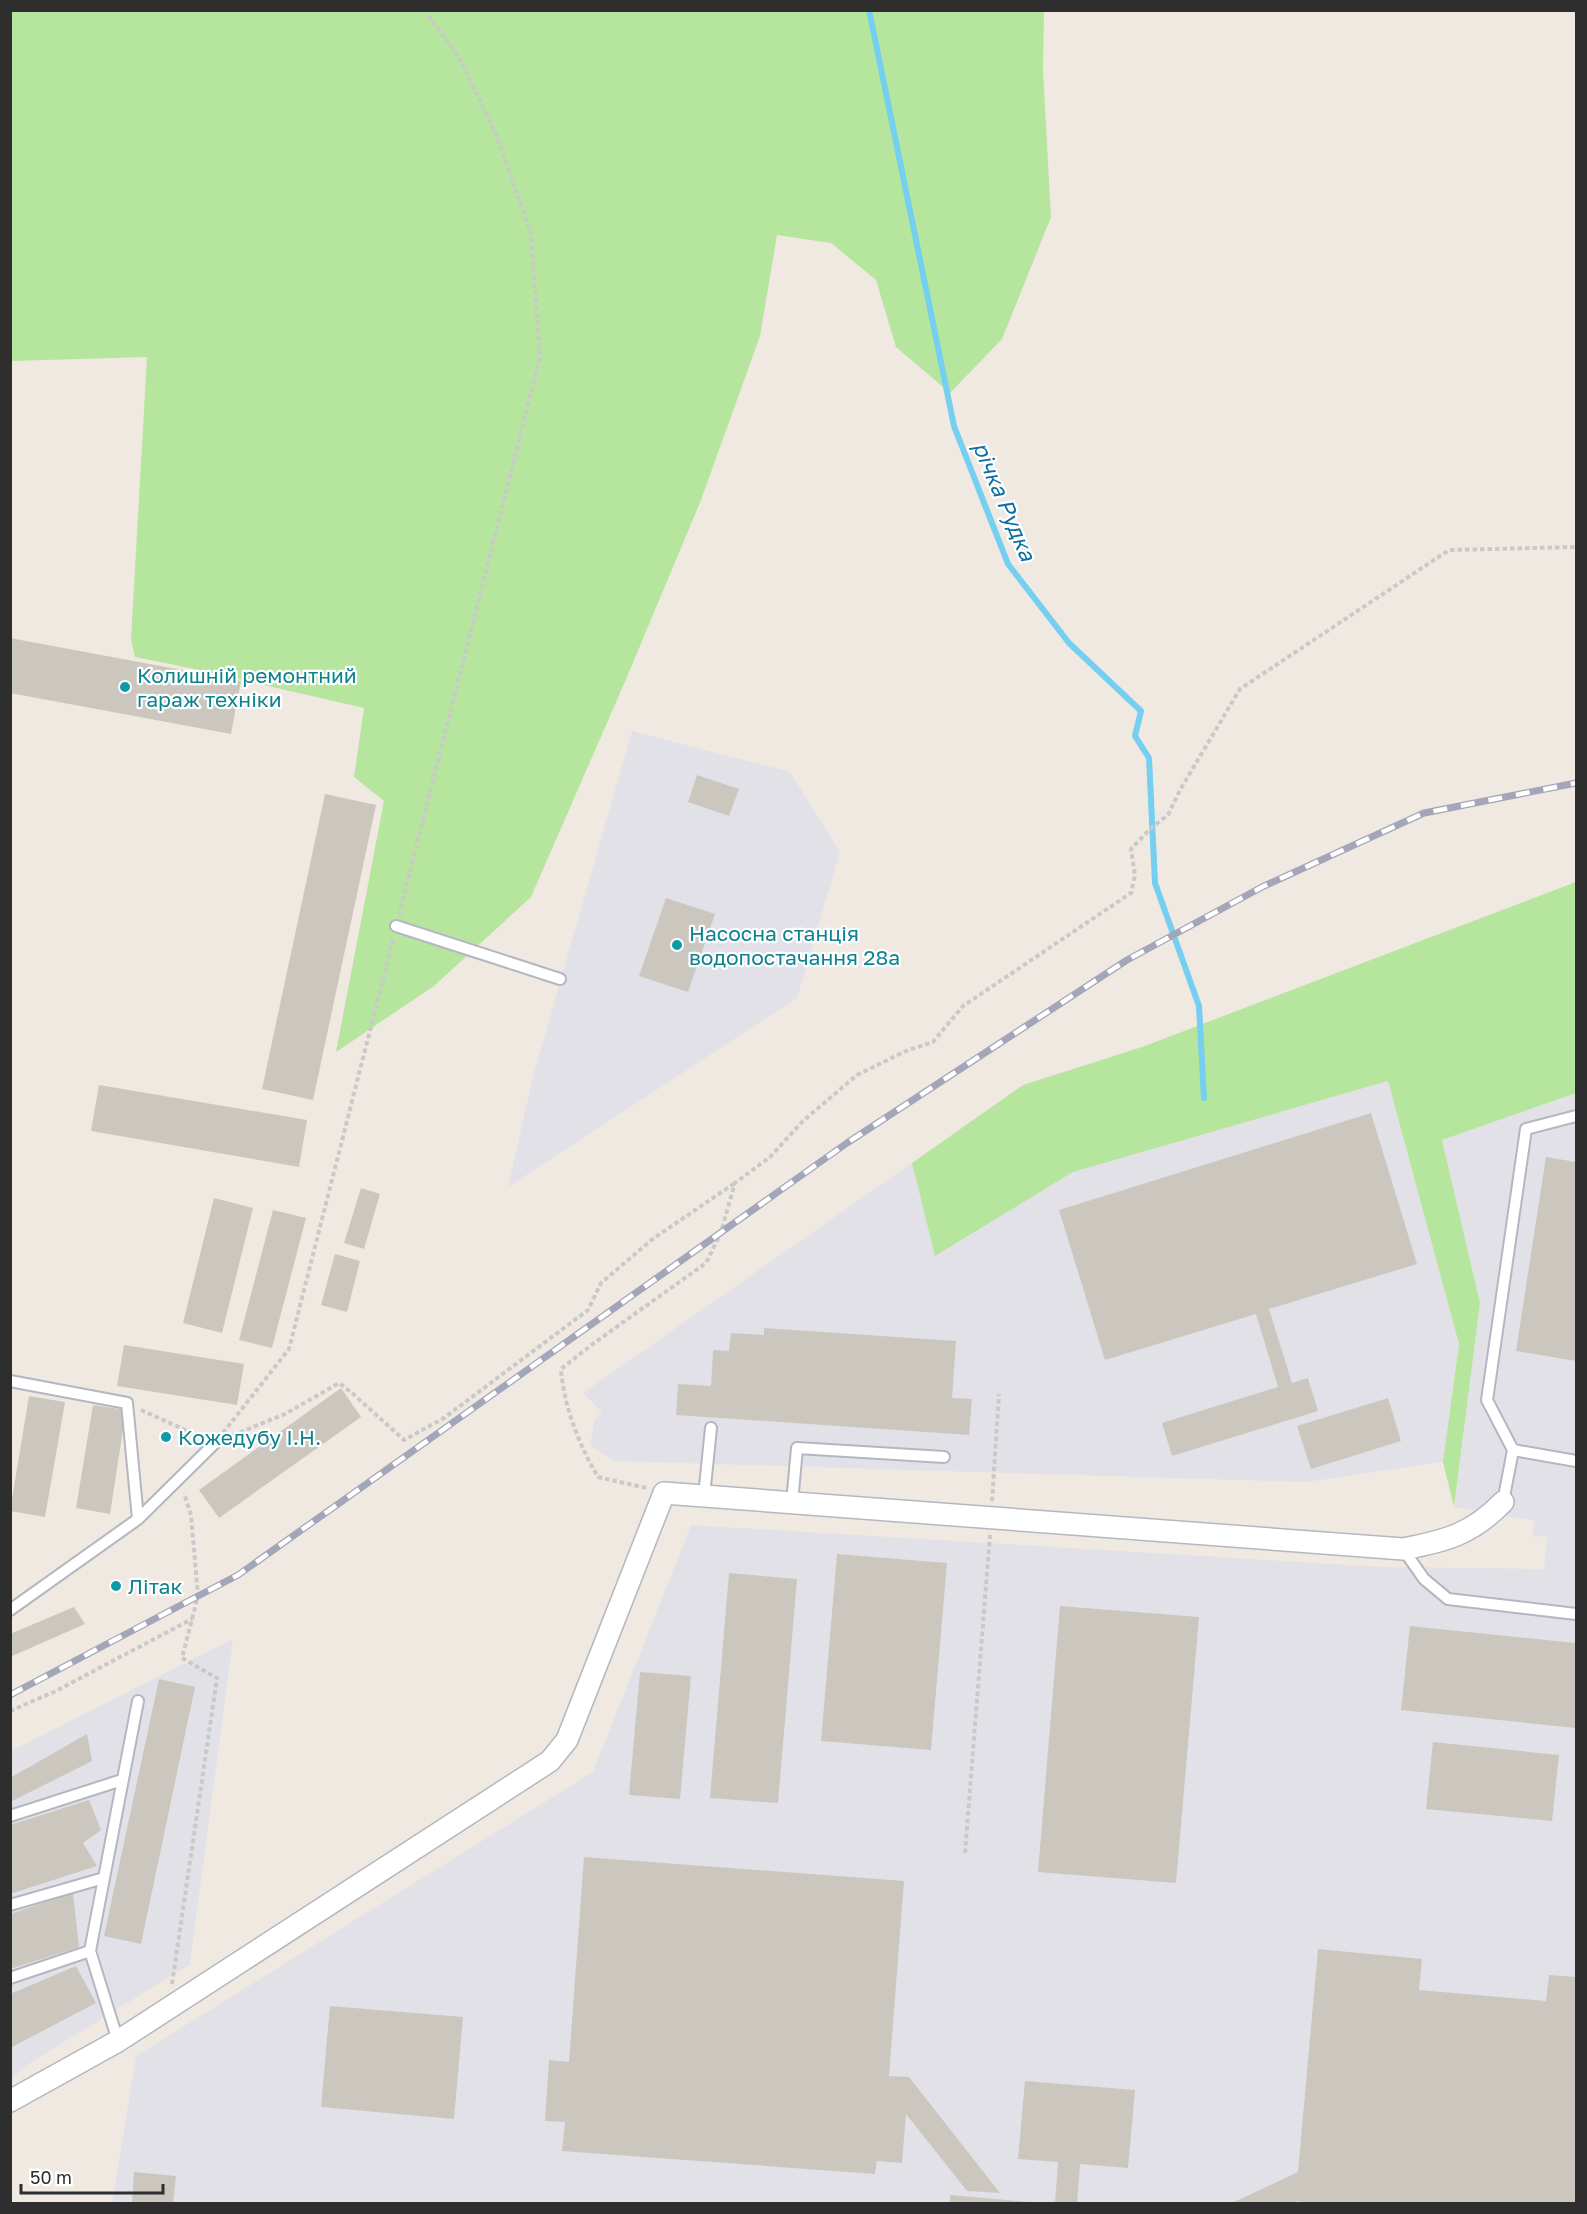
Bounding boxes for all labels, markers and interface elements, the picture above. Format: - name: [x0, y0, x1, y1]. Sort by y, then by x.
- water label: річка Рудка: [968, 437, 1043, 566]
- place label: Колишній ремонтний гараж техніки: [137, 662, 357, 712]
- marker: Колишній ремонтний гараж техніки: [118, 680, 132, 694]
- place label: Насосна станція водопостачання 28а: [689, 920, 900, 970]
- marker: Насосна станція водопостачання 28а: [670, 938, 684, 952]
- place label: Кожедубу І.Н.: [178, 1424, 321, 1450]
- marker: Кожедубу І.Н.: [159, 1430, 173, 1444]
- place label: Літак: [128, 1573, 182, 1599]
- marker: Літак: [109, 1579, 123, 1593]
- scale bar: [21, 2157, 164, 2195]
- text: 50 m: [30, 2166, 72, 2188]

